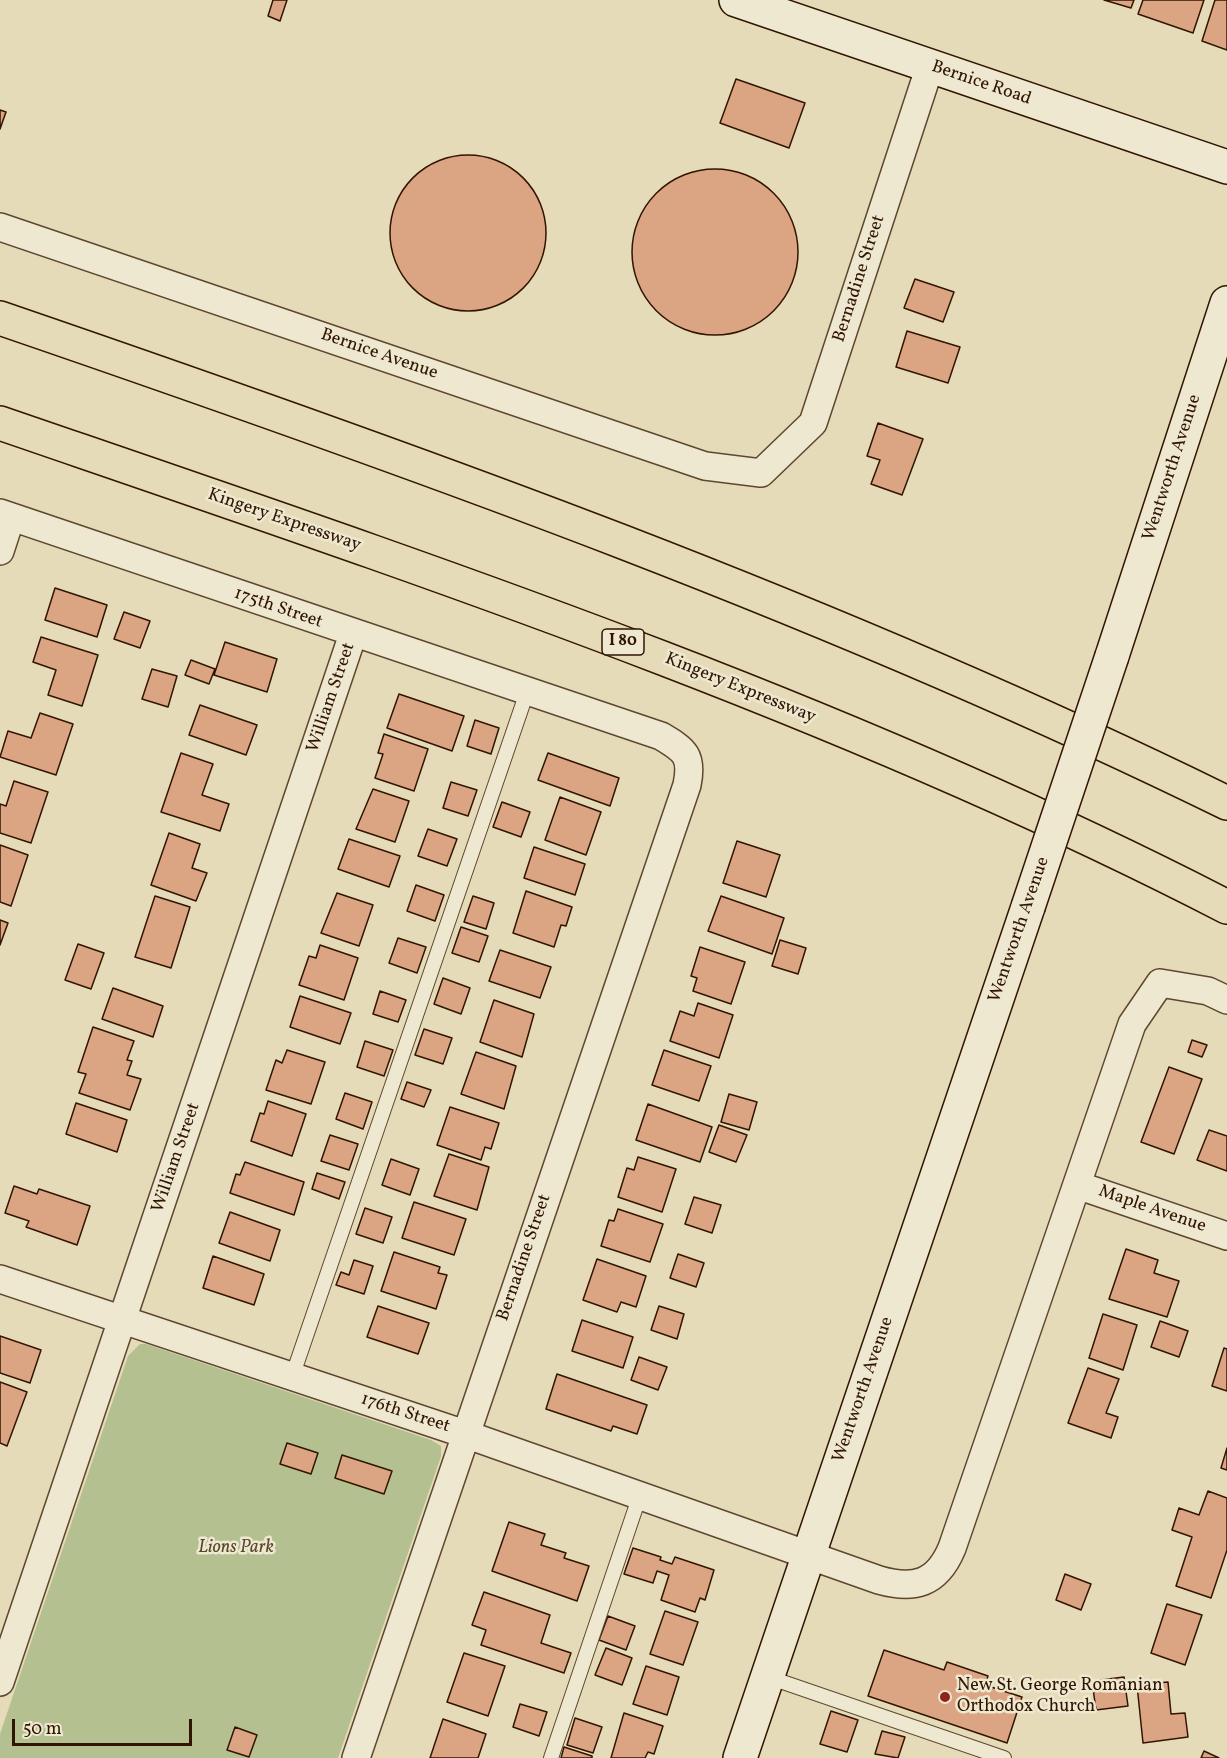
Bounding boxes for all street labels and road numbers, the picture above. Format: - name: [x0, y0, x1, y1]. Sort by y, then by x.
- street label: Bernice Road: [928, 57, 1034, 111]
- street label: Bernadine Street: [829, 213, 891, 345]
- street label: Bernice Avenue: [318, 325, 440, 385]
- street label: Wentworth Avenue: [1139, 392, 1207, 544]
- street label: Kingery Expressway: [205, 485, 363, 557]
- street label: 175th Street: [231, 584, 325, 634]
- road number: I 80: [602, 629, 644, 655]
- street label: William Street: [303, 640, 361, 756]
- street label: Kingery Expressway: [661, 649, 819, 729]
- street label: Wentworth Avenue: [985, 854, 1055, 1006]
- street label: William Street: [148, 1100, 206, 1216]
- street label: Maple Avenue: [1095, 1182, 1209, 1238]
- street label: Bernadine Street: [493, 1192, 557, 1324]
- street label: Wentworth Avenue: [829, 1314, 899, 1466]
- street label: 176th Street: [358, 1389, 452, 1439]

